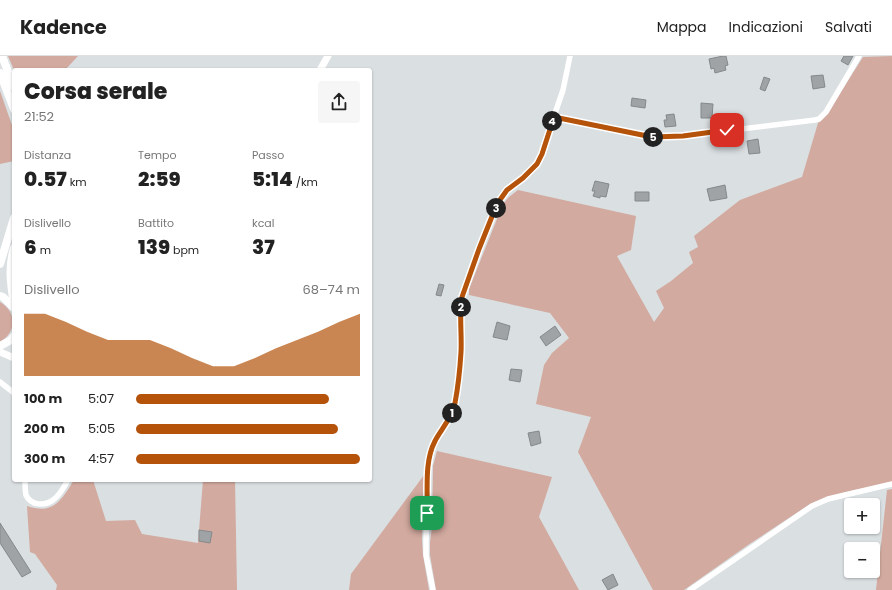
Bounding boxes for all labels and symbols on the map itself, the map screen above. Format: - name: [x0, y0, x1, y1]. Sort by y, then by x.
- pin: 4: [542, 111, 562, 131]
- pin: [710, 113, 744, 147]
- pin: 5: [643, 127, 663, 147]
- pin: 3: [486, 198, 506, 218]
- pin: 2: [451, 297, 471, 317]
- pin: 1: [442, 403, 462, 423]
- pin: [410, 496, 444, 530]

